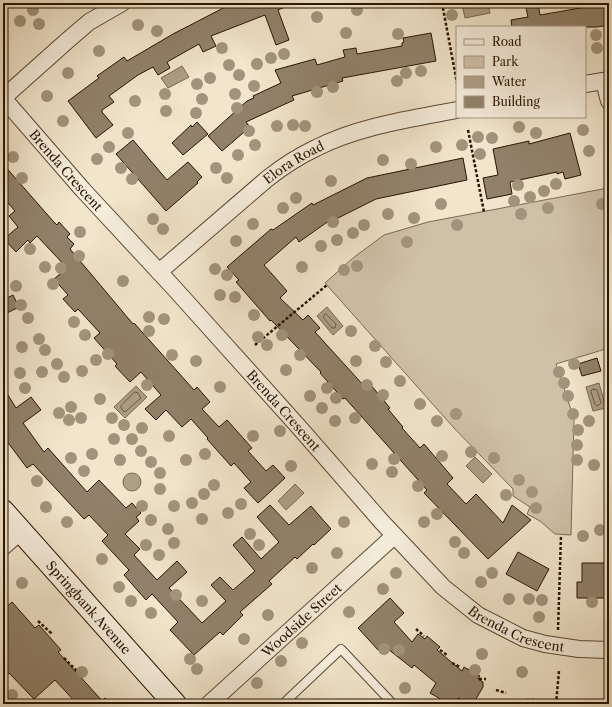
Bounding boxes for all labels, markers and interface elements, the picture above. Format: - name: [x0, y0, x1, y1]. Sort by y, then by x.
- legend: [456, 26, 586, 118]
- text: Road: [492, 34, 522, 49]
- text: Park: [492, 54, 519, 69]
- text: Water: [491, 74, 526, 89]
- text: Building: [492, 94, 540, 109]
- street label: Brenda Crescent: [26, 126, 107, 214]
- street label: Elora Road: [260, 137, 326, 187]
- street label: Brenda Crescent: [243, 367, 324, 454]
- street label: Springbank Avenue: [43, 557, 135, 657]
- street label: Woodside Street: [258, 579, 345, 661]
- street label: Brenda Crescent: [465, 602, 566, 655]

